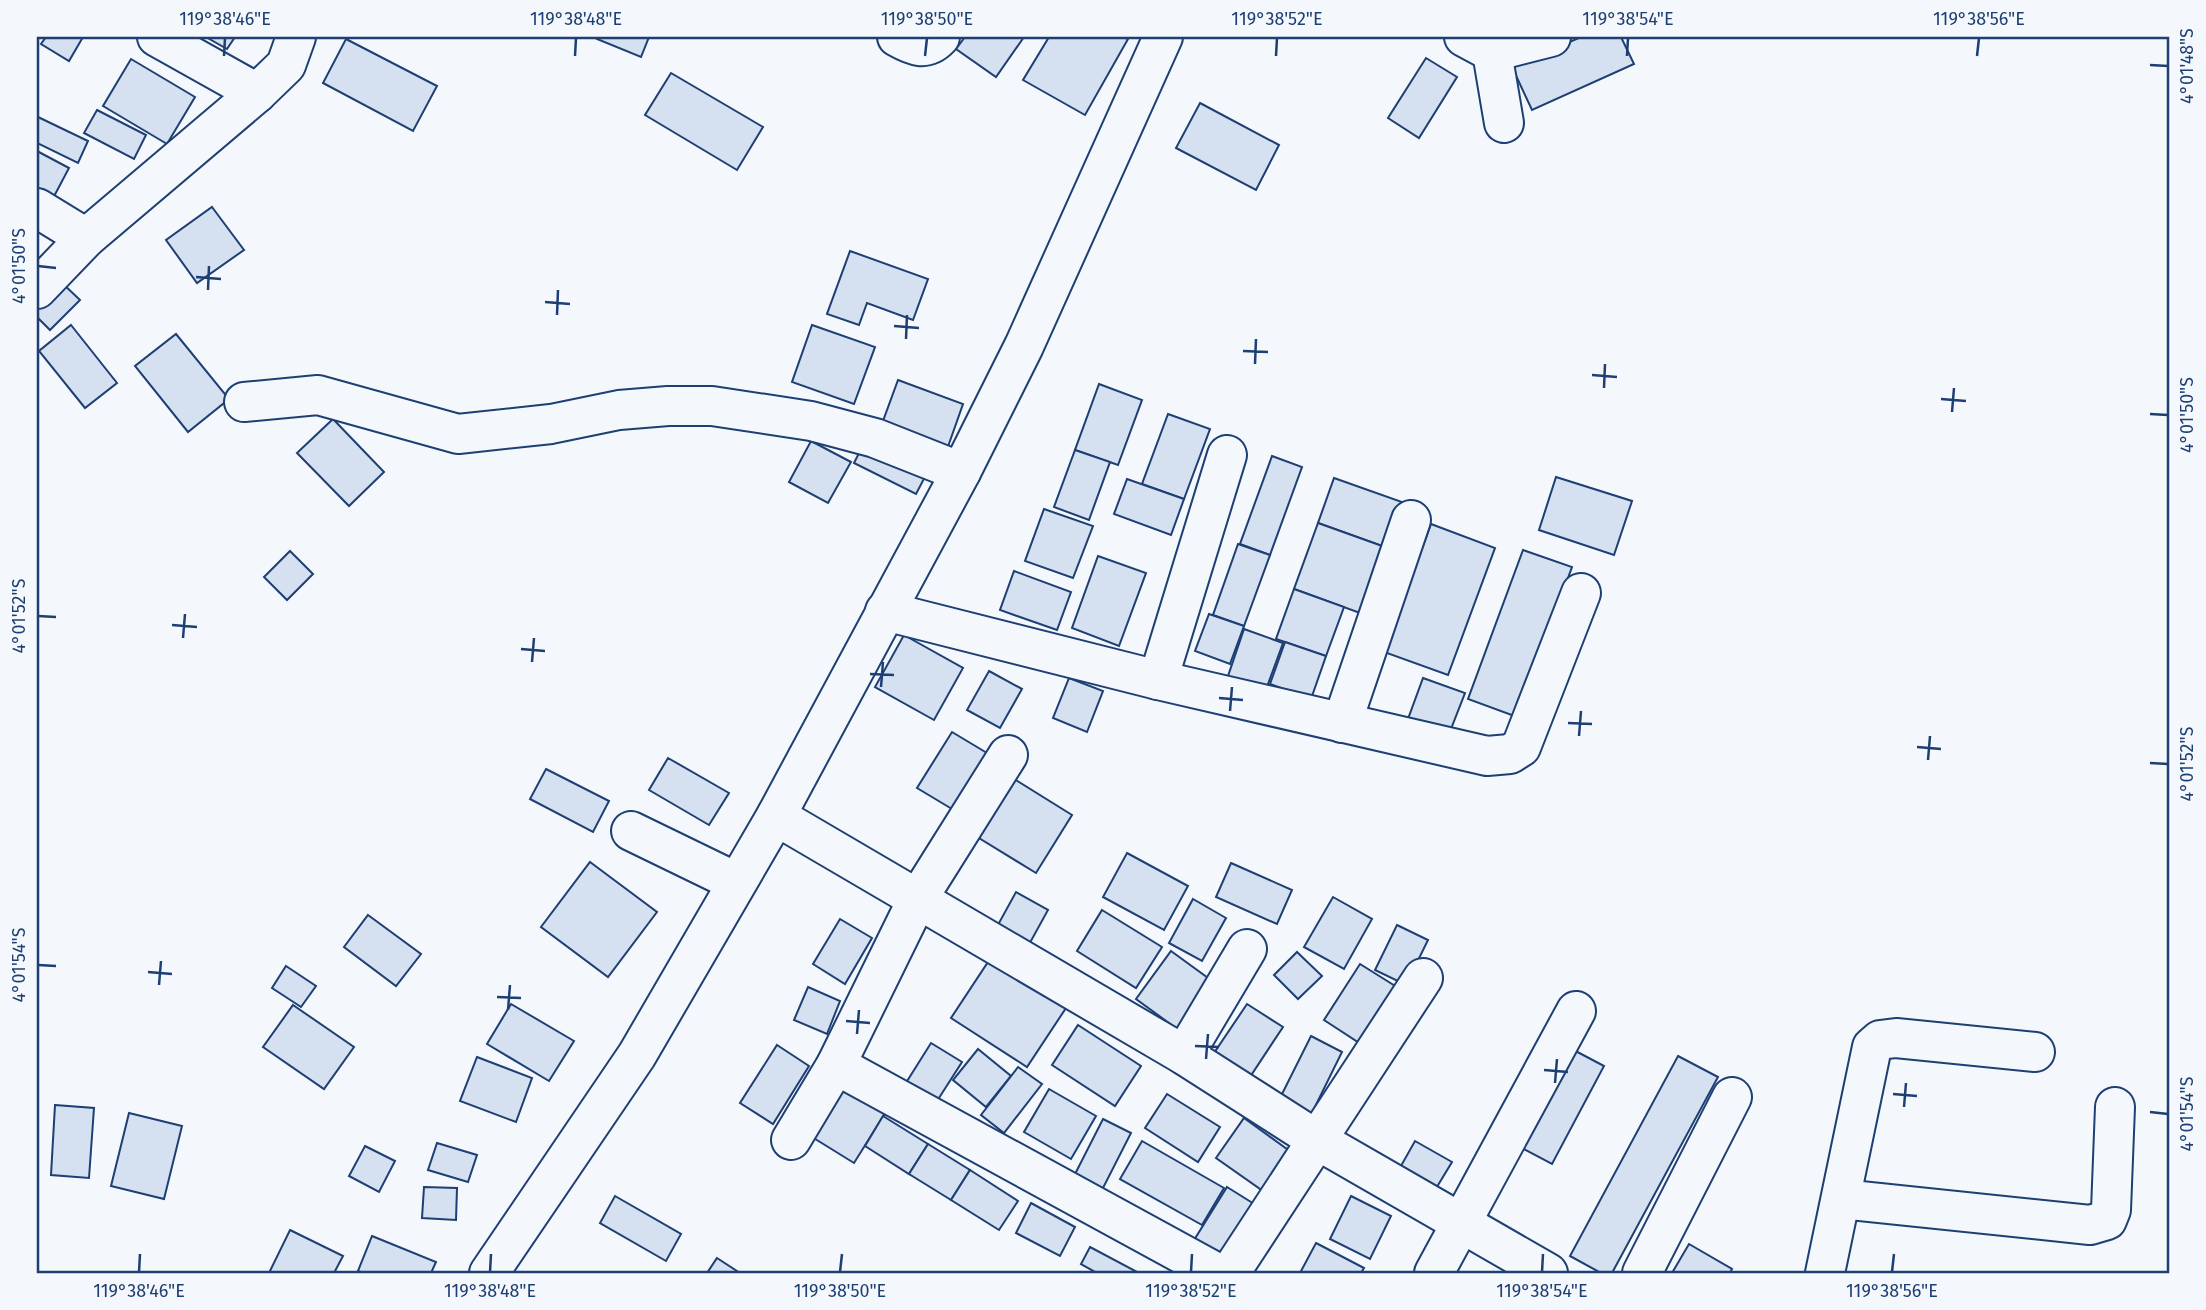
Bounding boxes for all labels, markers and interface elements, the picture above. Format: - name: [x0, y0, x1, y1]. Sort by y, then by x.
- text: 119°38'46"E: [179, 8, 271, 30]
- text: 119°38'48"E: [530, 8, 622, 30]
- text: 119°38'50"E: [881, 8, 973, 30]
- text: 119°38'52"E: [1231, 8, 1323, 30]
- text: 119°38'54"E: [1582, 8, 1674, 30]
- text: 119°38'56"E: [1933, 8, 2025, 30]
- text: 4°01'48"S: [2176, 28, 2198, 104]
- text: 4°01'50"S: [8, 228, 30, 304]
- text: 4°01'50"S: [2176, 377, 2198, 453]
- text: 4°01'52"S: [8, 578, 30, 654]
- text: 4°01'52"S: [2176, 726, 2198, 802]
- text: 4°01'54"S: [8, 927, 30, 1003]
- text: 4°01'54"S: [2176, 1076, 2198, 1152]
- text: 119°38'46"E: [93, 1280, 185, 1302]
- text: 119°38'48"E: [444, 1280, 536, 1302]
- text: 119°38'50"E: [794, 1280, 886, 1302]
- text: 119°38'52"E: [1145, 1280, 1237, 1302]
- text: 119°38'54"E: [1496, 1280, 1588, 1302]
- text: 119°38'56"E: [1846, 1280, 1938, 1302]

